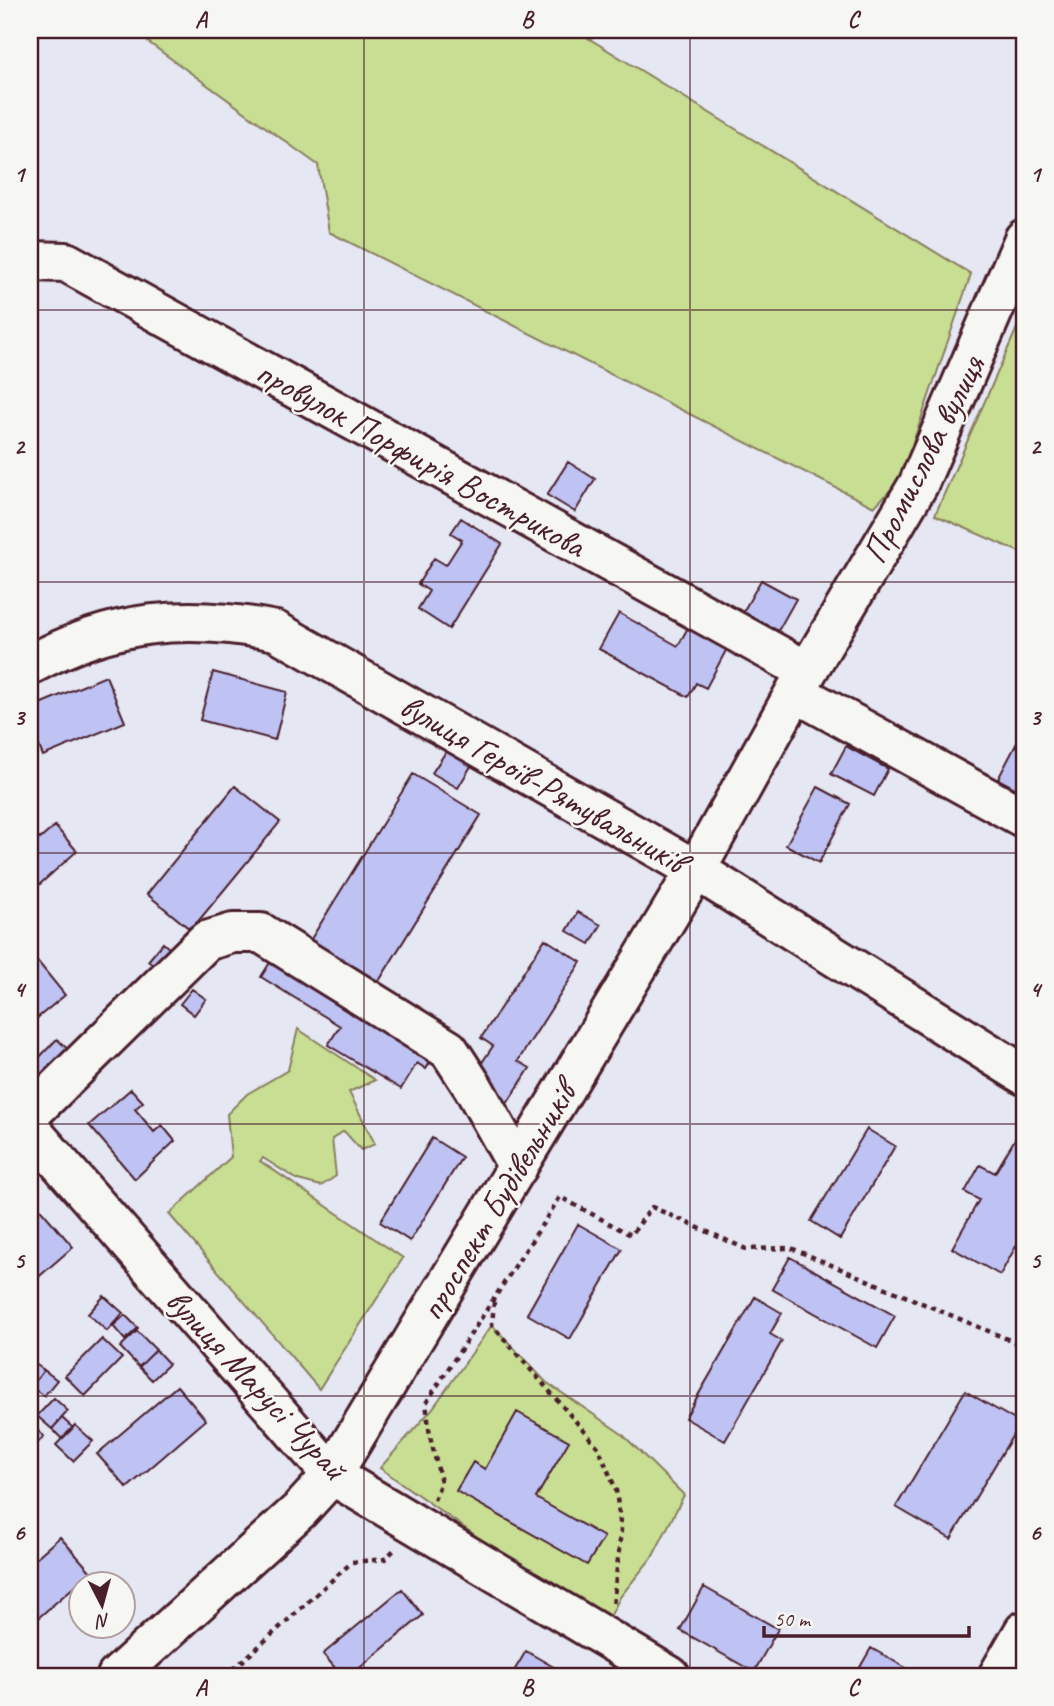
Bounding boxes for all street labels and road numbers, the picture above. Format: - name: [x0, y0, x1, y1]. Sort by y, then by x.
- street label: Промислова вулиця: [852, 347, 996, 571]
- street label: провулок Порфирія Вострикова: [248, 349, 595, 569]
- street label: вулиця Героїв-Рятувальників: [392, 683, 701, 888]
- street label: проспект Будівельників: [409, 1067, 590, 1328]
- street label: вулиця Марусі Чурай: [156, 1279, 359, 1492]

